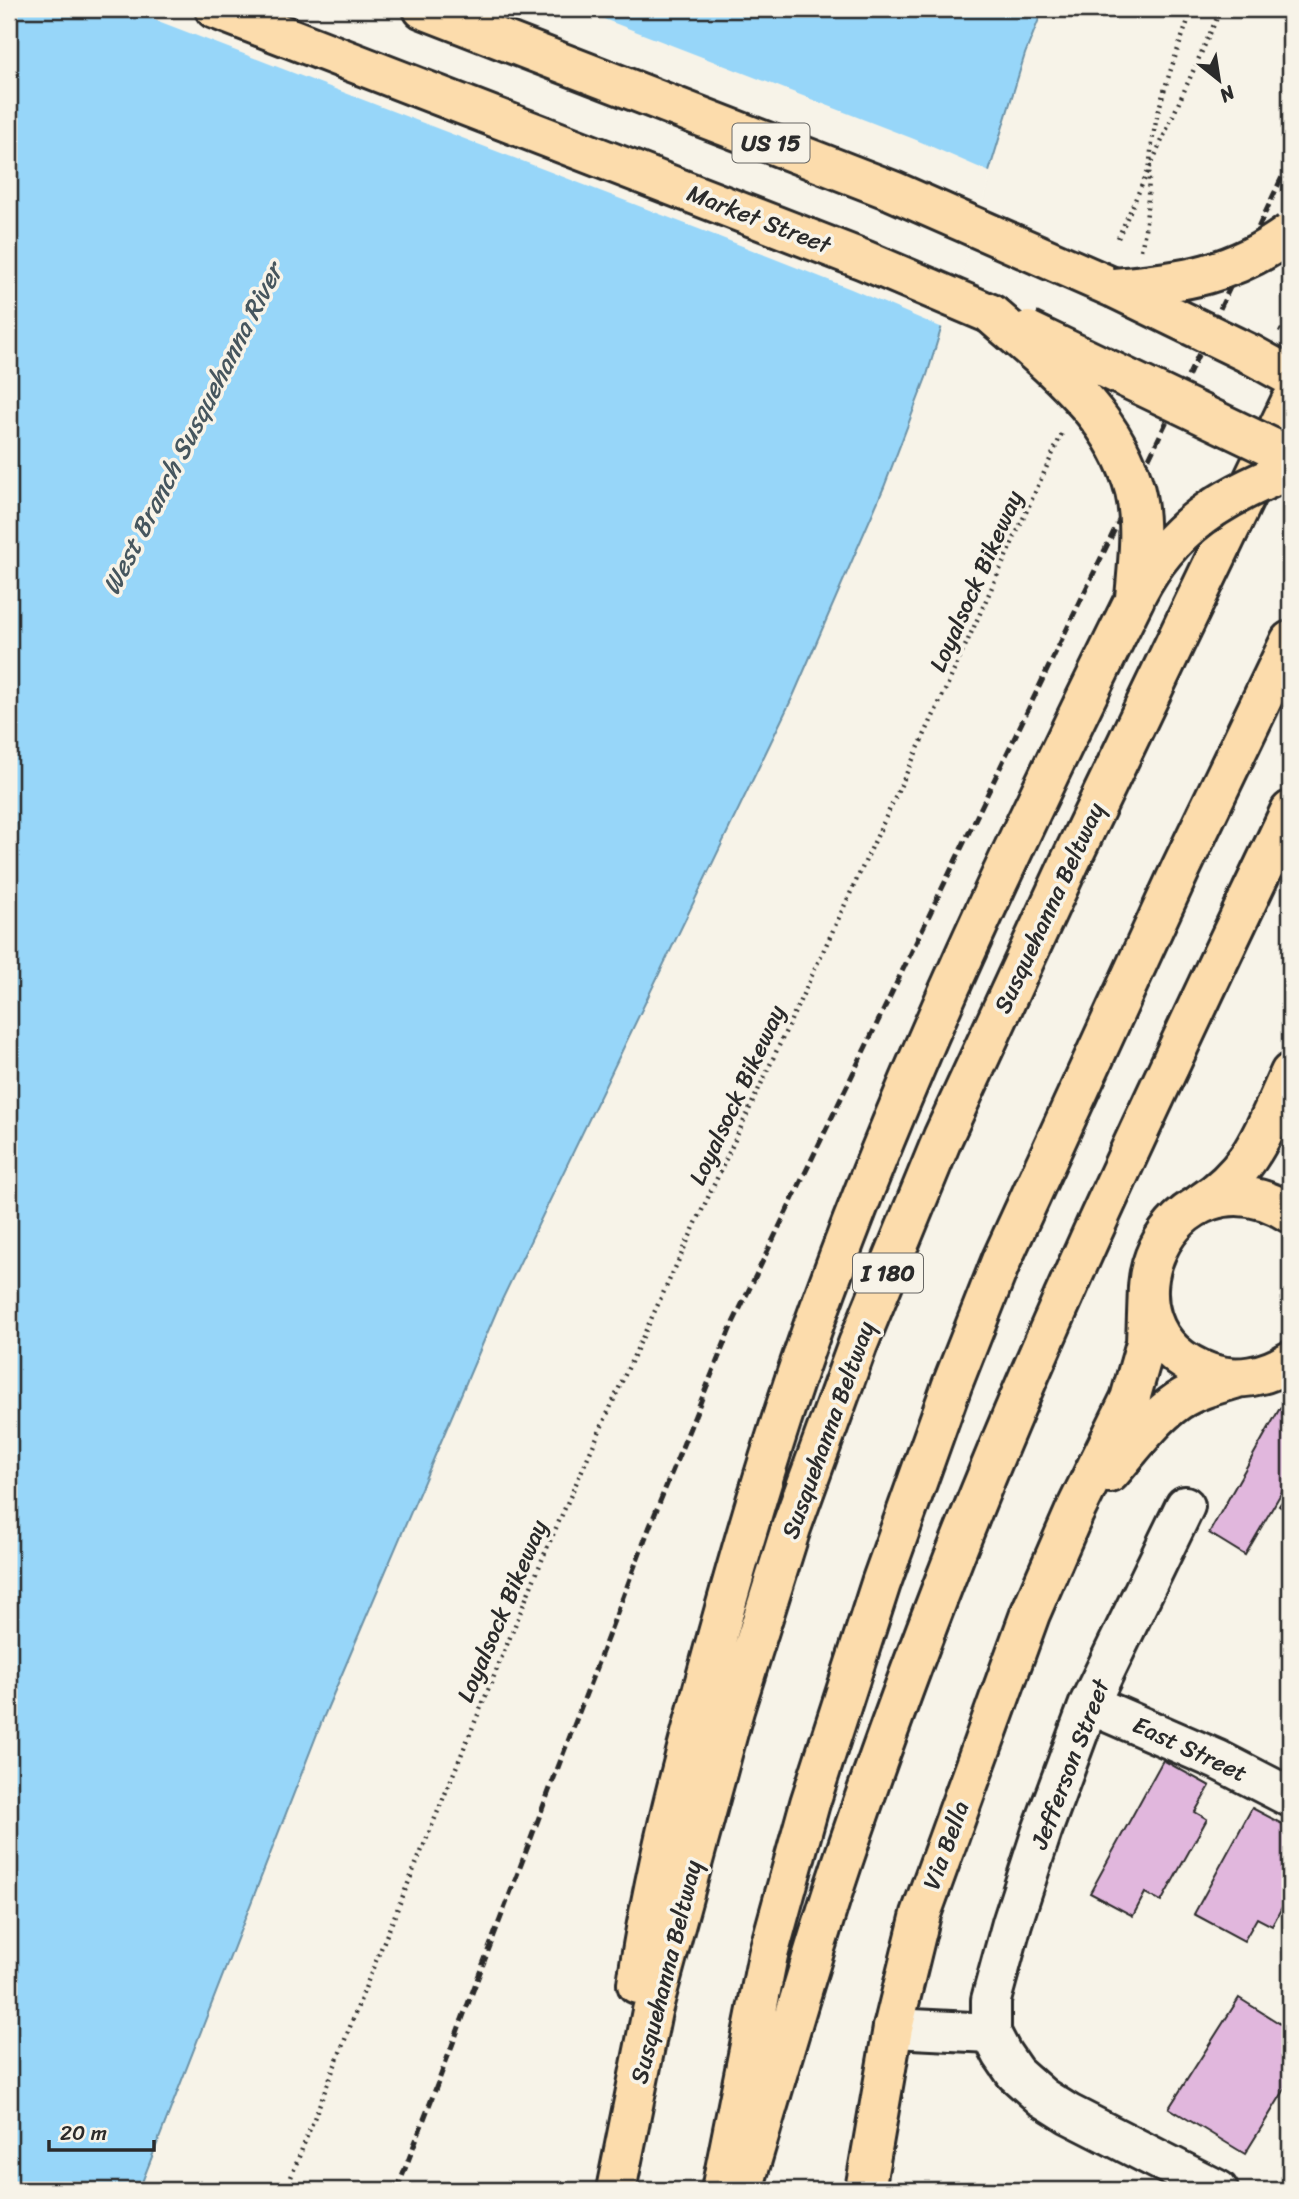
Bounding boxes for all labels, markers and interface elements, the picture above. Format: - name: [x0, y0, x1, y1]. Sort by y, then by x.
- north arrow: [1184, 46, 1254, 116]
- text: N: [1213, 76, 1242, 112]
- road number: US 15: [732, 124, 810, 162]
- street label: Market Street: [681, 172, 838, 266]
- water label: West Branch Susquehanna River: [88, 252, 298, 603]
- street label: Loyalsock Bikeway: [917, 483, 1035, 679]
- street label: Susquehanna Beltway: [982, 795, 1117, 1021]
- street label: Loyalsock Bikeway: [677, 997, 798, 1192]
- road number: I 180: [853, 1254, 923, 1292]
- street label: Susquehanna Beltway: [769, 1315, 887, 1545]
- street label: Loyalsock Bikeway: [445, 1512, 560, 1709]
- street label: Jefferson Street: [1018, 1672, 1122, 1856]
- street label: East Street: [1125, 1704, 1255, 1794]
- street label: Via Bella: [911, 1795, 981, 1895]
- street label: Susquehanna Beltway: [618, 1855, 714, 2088]
- scale bar: [49, 2108, 154, 2152]
- text: 20 m: [60, 2114, 107, 2152]

